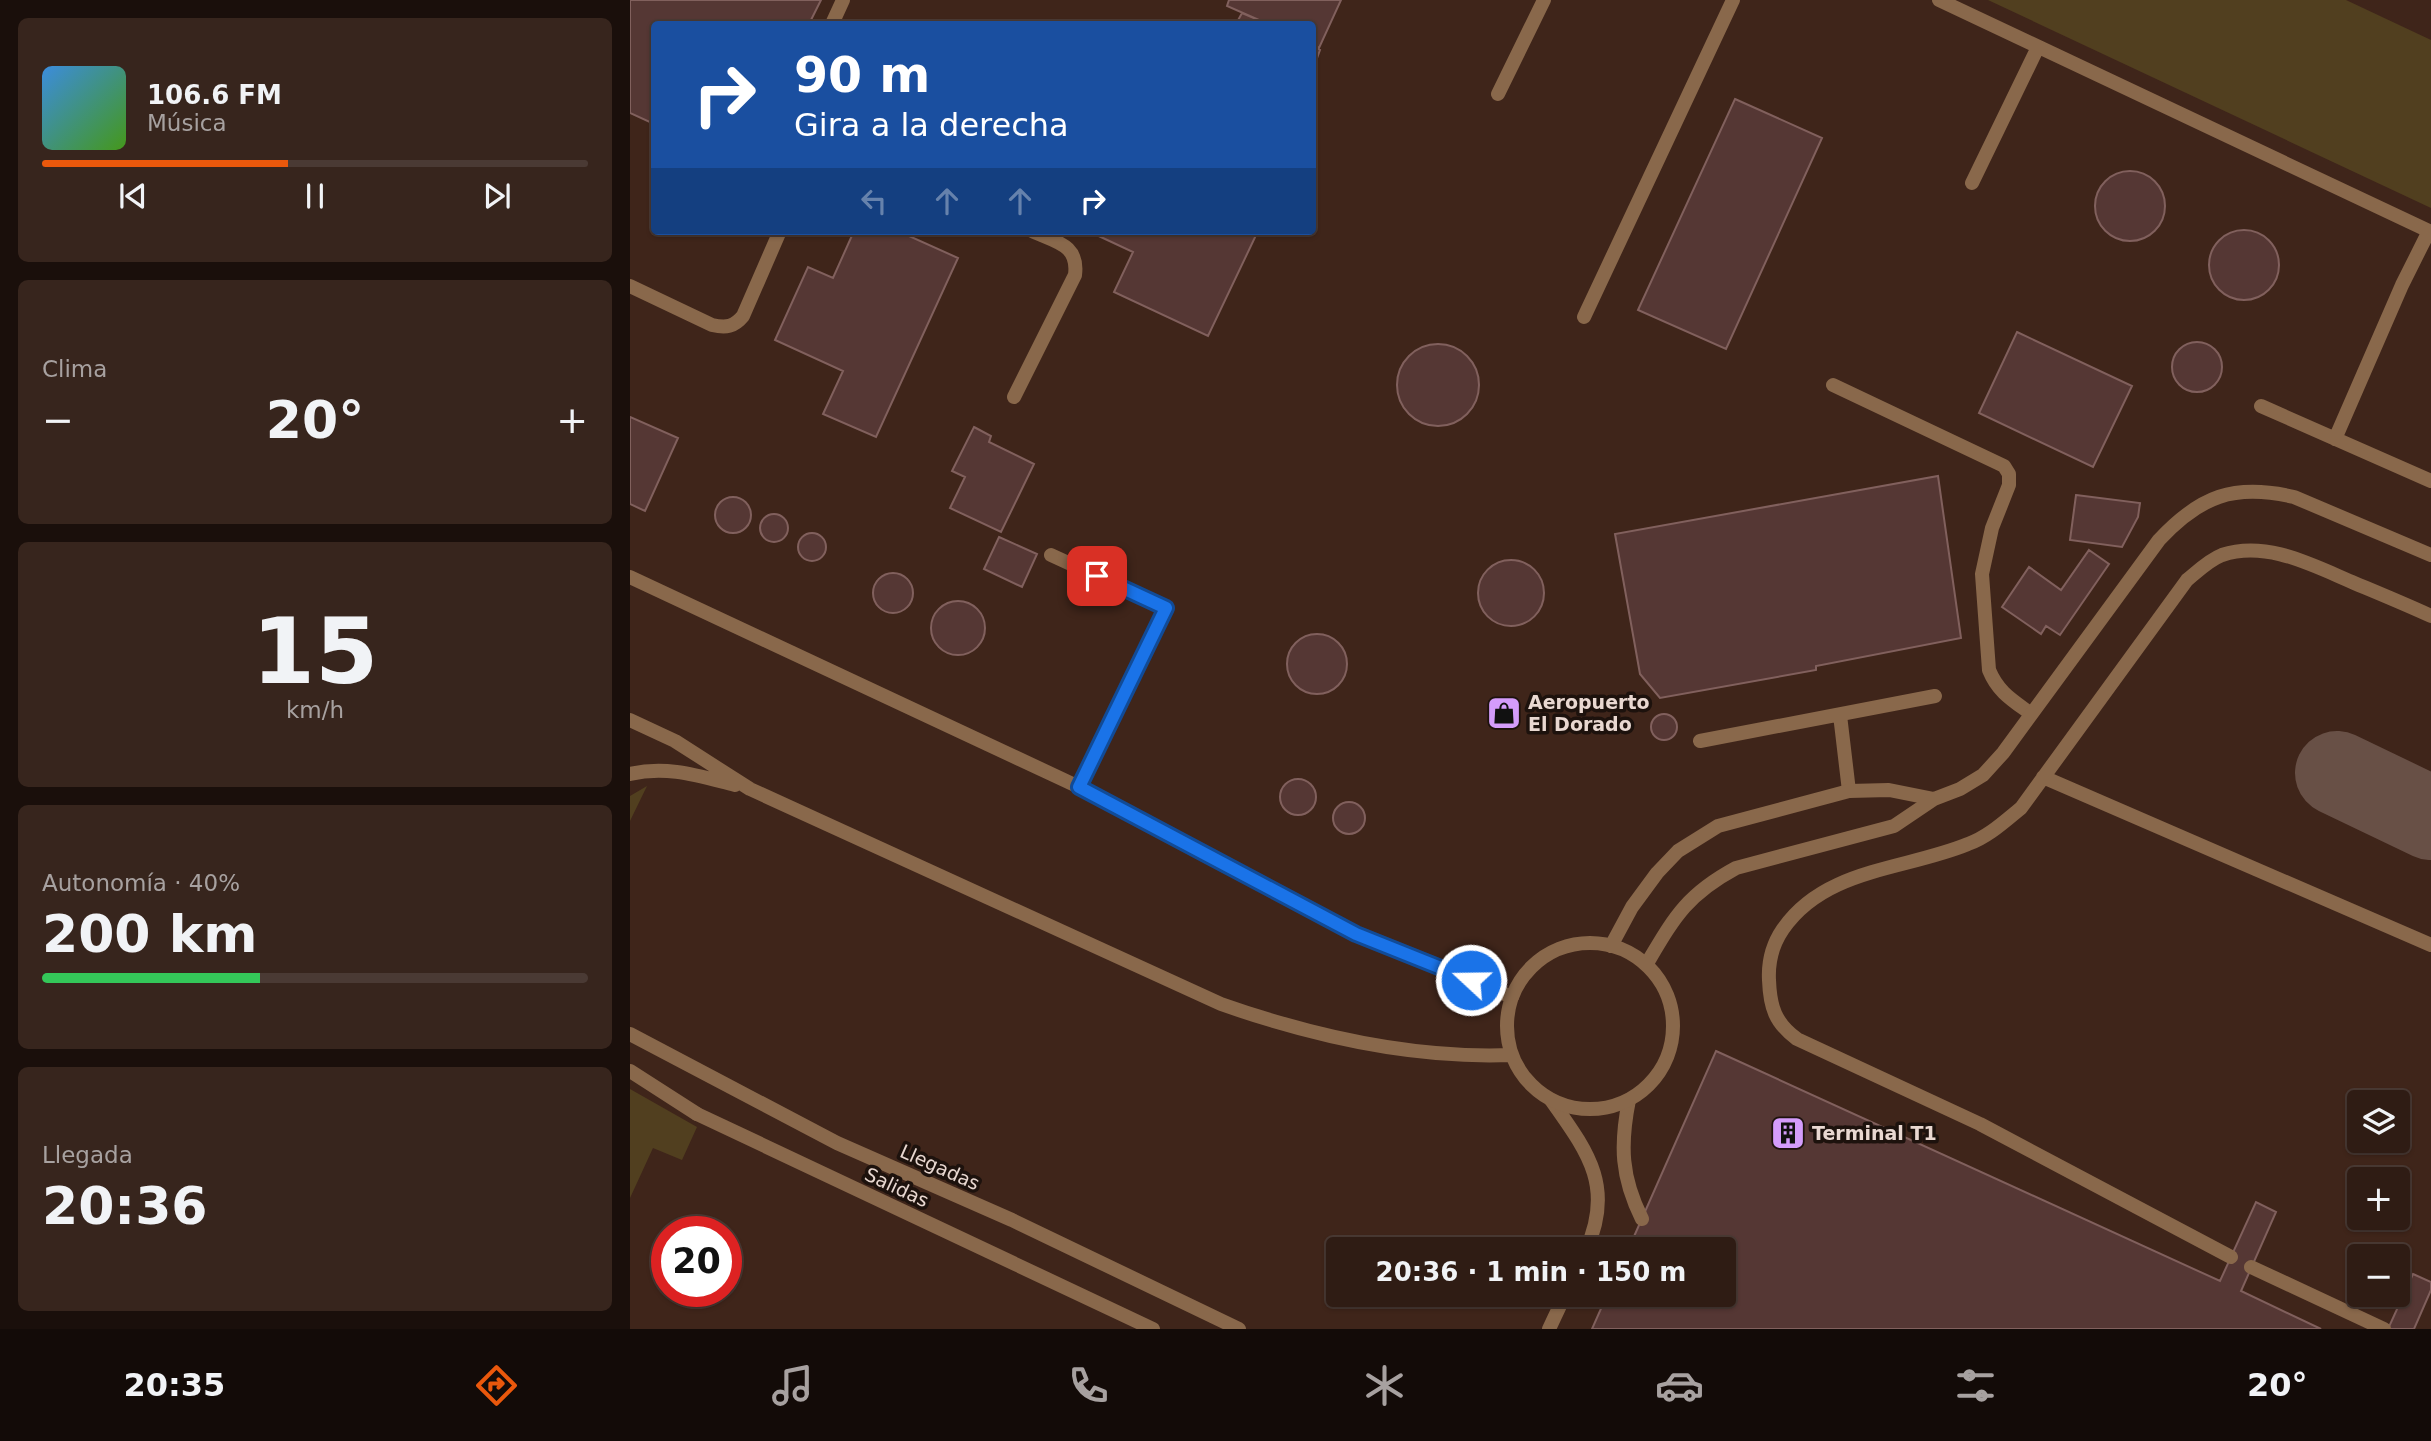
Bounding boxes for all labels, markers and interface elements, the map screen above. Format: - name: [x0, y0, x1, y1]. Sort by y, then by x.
- text: 90 m: [794, 47, 930, 104]
- icon: right: [679, 49, 770, 140]
- text: 106.6 FM: [147, 80, 282, 110]
- text: Gira a la derecha: [794, 106, 1069, 144]
- text: Música: [147, 110, 227, 136]
- icon: previous: [114, 177, 152, 215]
- icon: pause: [296, 177, 334, 215]
- icon: next: [478, 177, 516, 215]
- icon: left: [855, 182, 893, 220]
- icon: ahead: [928, 182, 966, 220]
- icon: ahead: [1001, 182, 1039, 220]
- icon: right: [1074, 182, 1112, 220]
- text: Clima: [42, 356, 107, 382]
- text: 20°: [266, 390, 364, 450]
- text: −: [42, 398, 74, 442]
- text: +: [556, 398, 588, 442]
- pin: [1067, 546, 1127, 606]
- icon: arrive: [1078, 557, 1116, 595]
- text: 15: [252, 599, 378, 704]
- place label: Aeropuerto El Dorado: [1528, 691, 1650, 735]
- shop icon: Aeropuerto El Dorado: [1485, 694, 1523, 732]
- text: km/h: [286, 697, 344, 723]
- text: Autonomía · 40%: [42, 870, 240, 896]
- text: 200 km: [42, 904, 257, 964]
- position arrow: [1434, 943, 1508, 1017]
- map controls: [2347, 1090, 2410, 1307]
- button: layers: [2347, 1090, 2410, 1153]
- building icon: Terminal T1: [1769, 1114, 1807, 1152]
- place label: Terminal T1: [1812, 1122, 1937, 1144]
- street label: Llegadas: [897, 1140, 983, 1194]
- text: Llegada: [42, 1142, 133, 1168]
- street label: Salidas: [862, 1163, 932, 1211]
- button: +: [2347, 1167, 2410, 1230]
- text: 20:36: [42, 1176, 208, 1236]
- speed limit sign: 20: [651, 1216, 742, 1307]
- button: −: [2347, 1244, 2410, 1307]
- text: 20:36 · 1 min · 150 m: [1376, 1257, 1686, 1287]
- icon: directions: [472, 1361, 521, 1410]
- icon: music: [768, 1361, 817, 1410]
- icon: phone: [1064, 1361, 1113, 1410]
- icon: climate: [1360, 1361, 1409, 1410]
- icon: car: [1655, 1361, 1704, 1410]
- icon: filters: [1951, 1361, 2000, 1410]
- text: 20:35: [123, 1366, 225, 1404]
- text: 20°: [2247, 1366, 2307, 1404]

